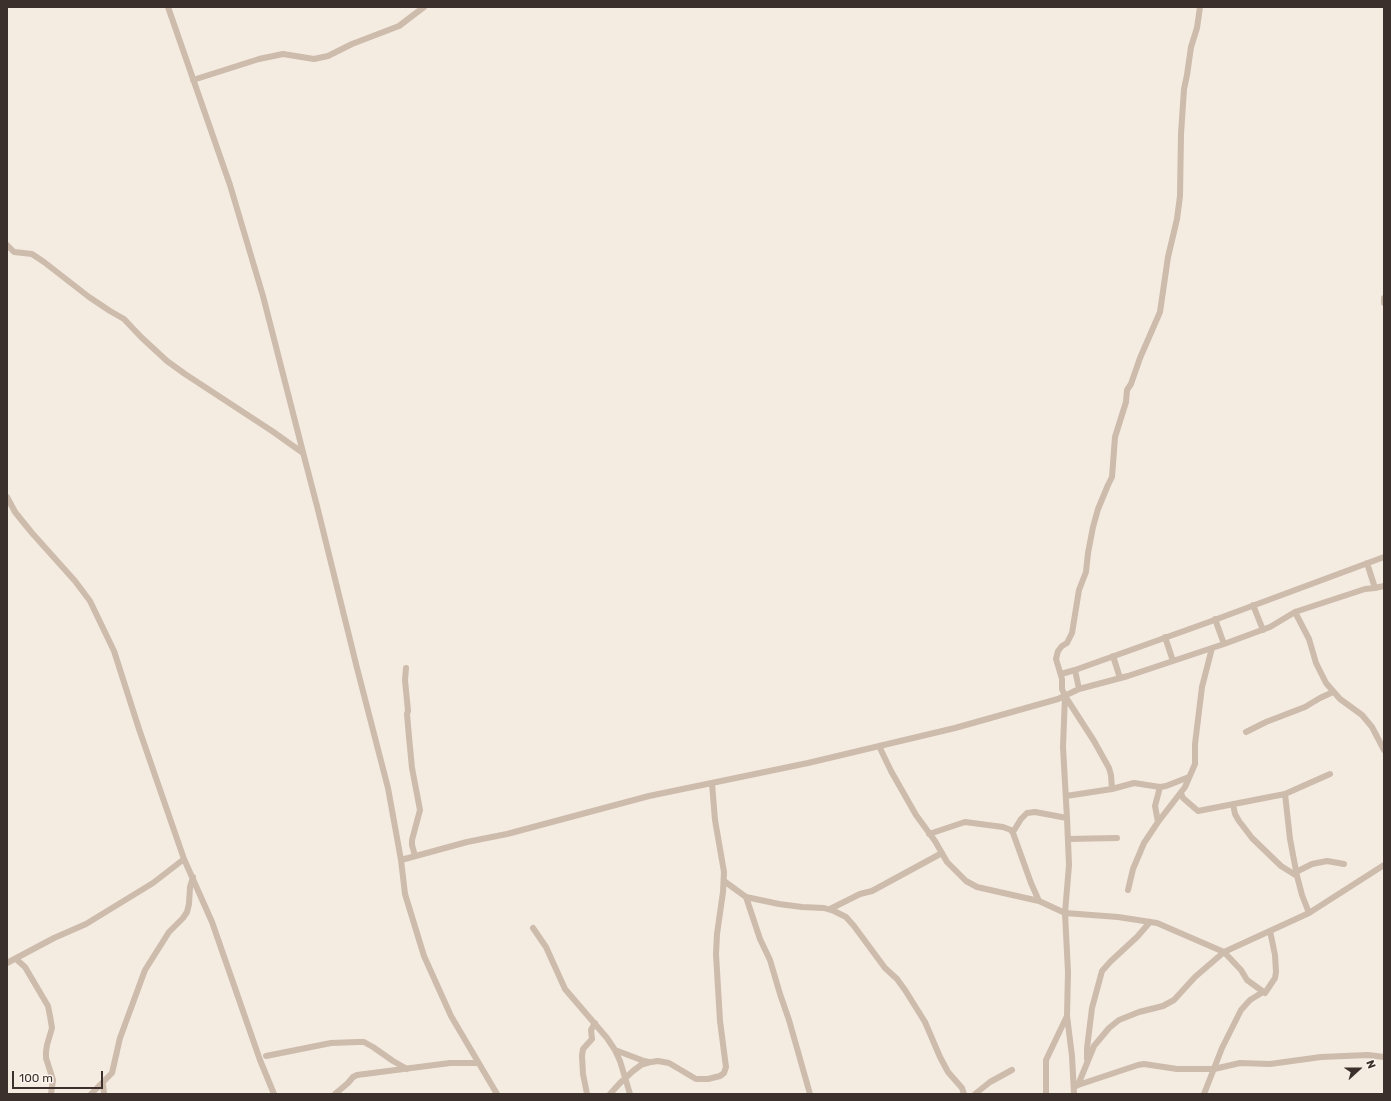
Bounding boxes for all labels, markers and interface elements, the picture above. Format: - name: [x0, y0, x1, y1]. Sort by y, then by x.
- north arrow: [1339, 1049, 1379, 1089]
- text: N: [1363, 1058, 1378, 1071]
- scale bar: [14, 1063, 105, 1089]
- text: 100 m: [19, 1071, 53, 1085]

